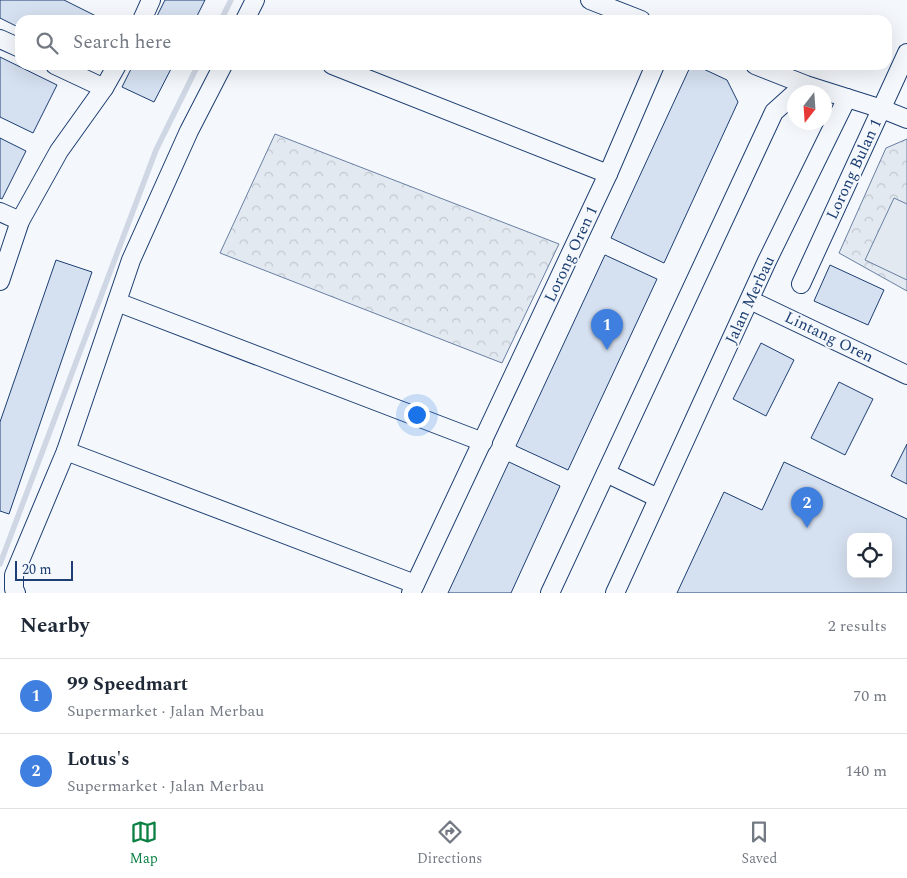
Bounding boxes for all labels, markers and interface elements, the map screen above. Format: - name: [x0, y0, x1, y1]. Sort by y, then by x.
- search box: [15, 15, 892, 70]
- text: Search here: [73, 28, 172, 57]
- icon: search: [33, 29, 61, 57]
- north arrow: [787, 85, 832, 130]
- street label: Lorong Bulan 1: [820, 115, 888, 223]
- street label: Lorong Oren 1: [538, 202, 604, 306]
- street label: Jalan Merbau: [719, 252, 781, 348]
- street label: Lintang Oren: [780, 305, 878, 369]
- pin: 1: [591, 309, 623, 350]
- your location: [404, 402, 430, 428]
- pin: 2: [791, 487, 823, 528]
- map controls: [847, 533, 892, 578]
- button: locate: [847, 533, 892, 578]
- scale bar: [15, 558, 72, 581]
- text: 20 m: [22, 559, 52, 580]
- text: Nearby: [20, 610, 90, 642]
- text: 2 results: [828, 614, 887, 638]
- text: 99 Speedmart: [67, 670, 188, 699]
- text: 1: [32, 684, 40, 708]
- text: 70 m: [853, 684, 887, 708]
- text: Supermarket · Jalan Merbau: [67, 699, 264, 723]
- text: Lotus's: [67, 745, 130, 774]
- text: 2: [32, 759, 40, 783]
- text: 140 m: [845, 759, 887, 783]
- text: Supermarket · Jalan Merbau: [67, 774, 264, 798]
- tab: Map: [130, 818, 158, 869]
- tab: Directions: [417, 818, 482, 869]
- tab: Saved: [742, 818, 777, 869]

